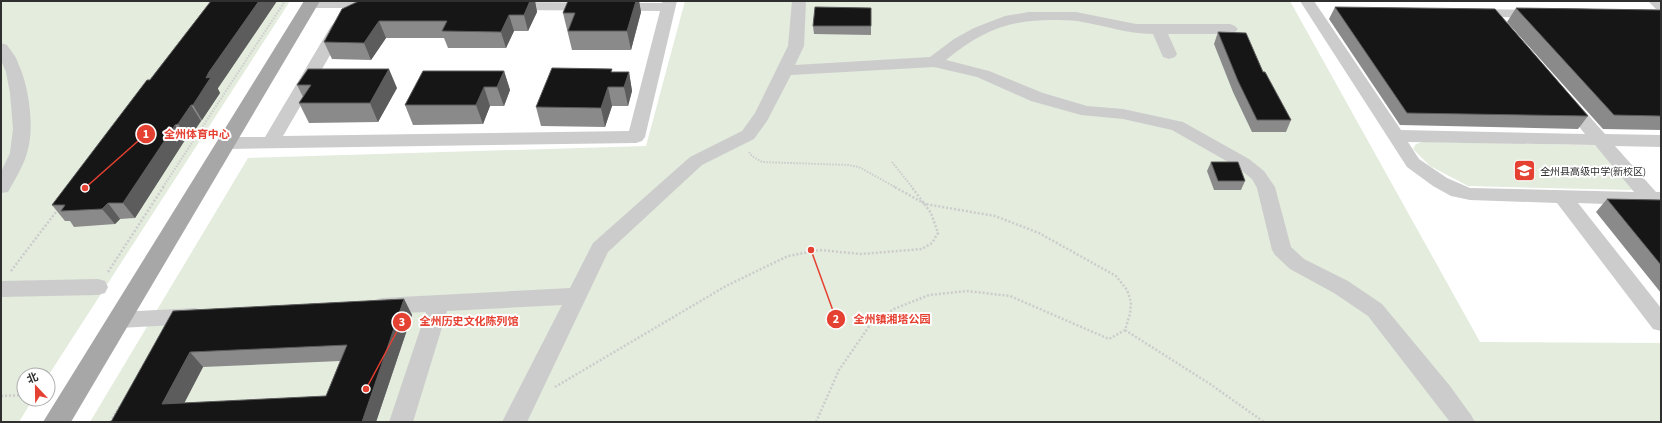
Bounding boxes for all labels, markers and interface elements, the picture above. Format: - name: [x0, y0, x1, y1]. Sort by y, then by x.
- callout: 全州体育中心: [136, 123, 238, 146]
- text: 1: [143, 126, 149, 143]
- text: 全州体育中心: [164, 127, 230, 142]
- school or university icon: 全州县高级中学(新校区): [1511, 158, 1537, 184]
- place label: 全州县高级中学(新校区): [1540, 165, 1646, 179]
- callout: 全州镇湘塔公园: [826, 308, 939, 331]
- callout: 全州历史文化陈列馆: [392, 310, 527, 333]
- text: 2: [833, 311, 839, 328]
- text: 全州镇湘塔公园: [854, 312, 931, 327]
- text: 3: [399, 314, 405, 331]
- text: 全州历史文化陈列馆: [420, 314, 519, 329]
- north arrow: [16, 367, 56, 407]
- text: 北: [25, 369, 40, 387]

